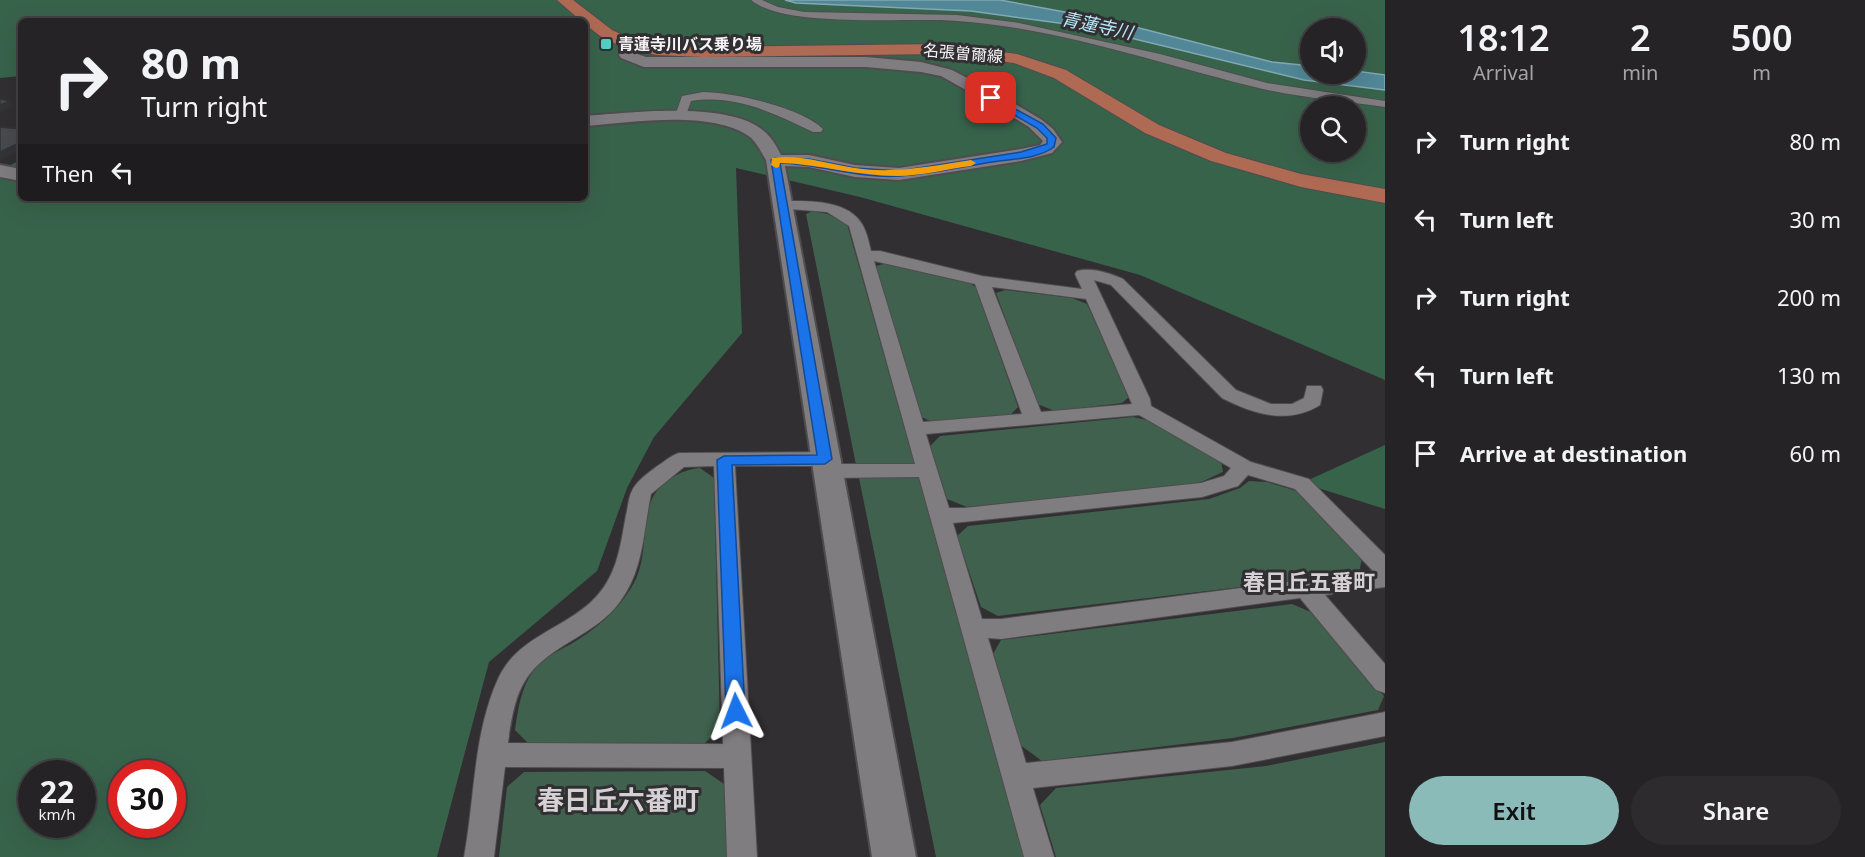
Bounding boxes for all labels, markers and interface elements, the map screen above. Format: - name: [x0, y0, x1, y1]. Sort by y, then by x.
- water label: 青蓮寺川: [1059, 6, 1137, 45]
- text: 18:12: [1457, 13, 1550, 62]
- text: 2: [1630, 13, 1651, 62]
- text: 500: [1731, 13, 1793, 62]
- map controls: [1300, 18, 1366, 162]
- button: sound: [1300, 18, 1366, 84]
- place label: 青蓮寺川バス乗り場: [618, 33, 762, 55]
- text: 80 m: [141, 34, 241, 91]
- marker: 青蓮寺川バス乗り場: [599, 37, 613, 51]
- street label: 名張曽爾線: [922, 39, 1004, 67]
- icon: right: [42, 42, 120, 120]
- text: Arrival: [1473, 59, 1534, 86]
- text: min: [1622, 59, 1658, 86]
- text: m: [1752, 59, 1771, 86]
- pin: [965, 72, 1016, 123]
- icon: arrive: [974, 81, 1007, 114]
- text: Turn right: [141, 88, 267, 125]
- button: search: [1300, 96, 1366, 162]
- icon: right: [1409, 125, 1442, 158]
- text: Turn right: [1460, 126, 1570, 156]
- text: 80 m: [1790, 126, 1841, 156]
- icon: left: [106, 156, 139, 189]
- text: Then: [42, 158, 94, 188]
- icon: left: [1409, 203, 1442, 236]
- text: Turn left: [1460, 204, 1554, 234]
- text: 30 m: [1790, 204, 1841, 234]
- icon: right: [1409, 281, 1442, 314]
- text: Turn right: [1460, 282, 1570, 312]
- text: 200 m: [1777, 282, 1841, 312]
- icon: left: [1409, 359, 1442, 392]
- text: Turn left: [1460, 360, 1554, 390]
- text: 130 m: [1777, 360, 1841, 390]
- icon: arrive: [1409, 437, 1442, 470]
- text: Arrive at destination: [1460, 438, 1687, 468]
- text: 60 m: [1790, 438, 1841, 468]
- district label: 春日丘五番町: [1243, 566, 1375, 596]
- position arrow: [704, 679, 768, 743]
- speed limit sign: 30: [108, 760, 186, 838]
- text: 22: [40, 771, 74, 812]
- button: Exit: [1409, 776, 1619, 845]
- button: Share: [1631, 776, 1841, 845]
- district label: 春日丘六番町: [537, 781, 699, 818]
- text: km/h: [39, 804, 75, 824]

